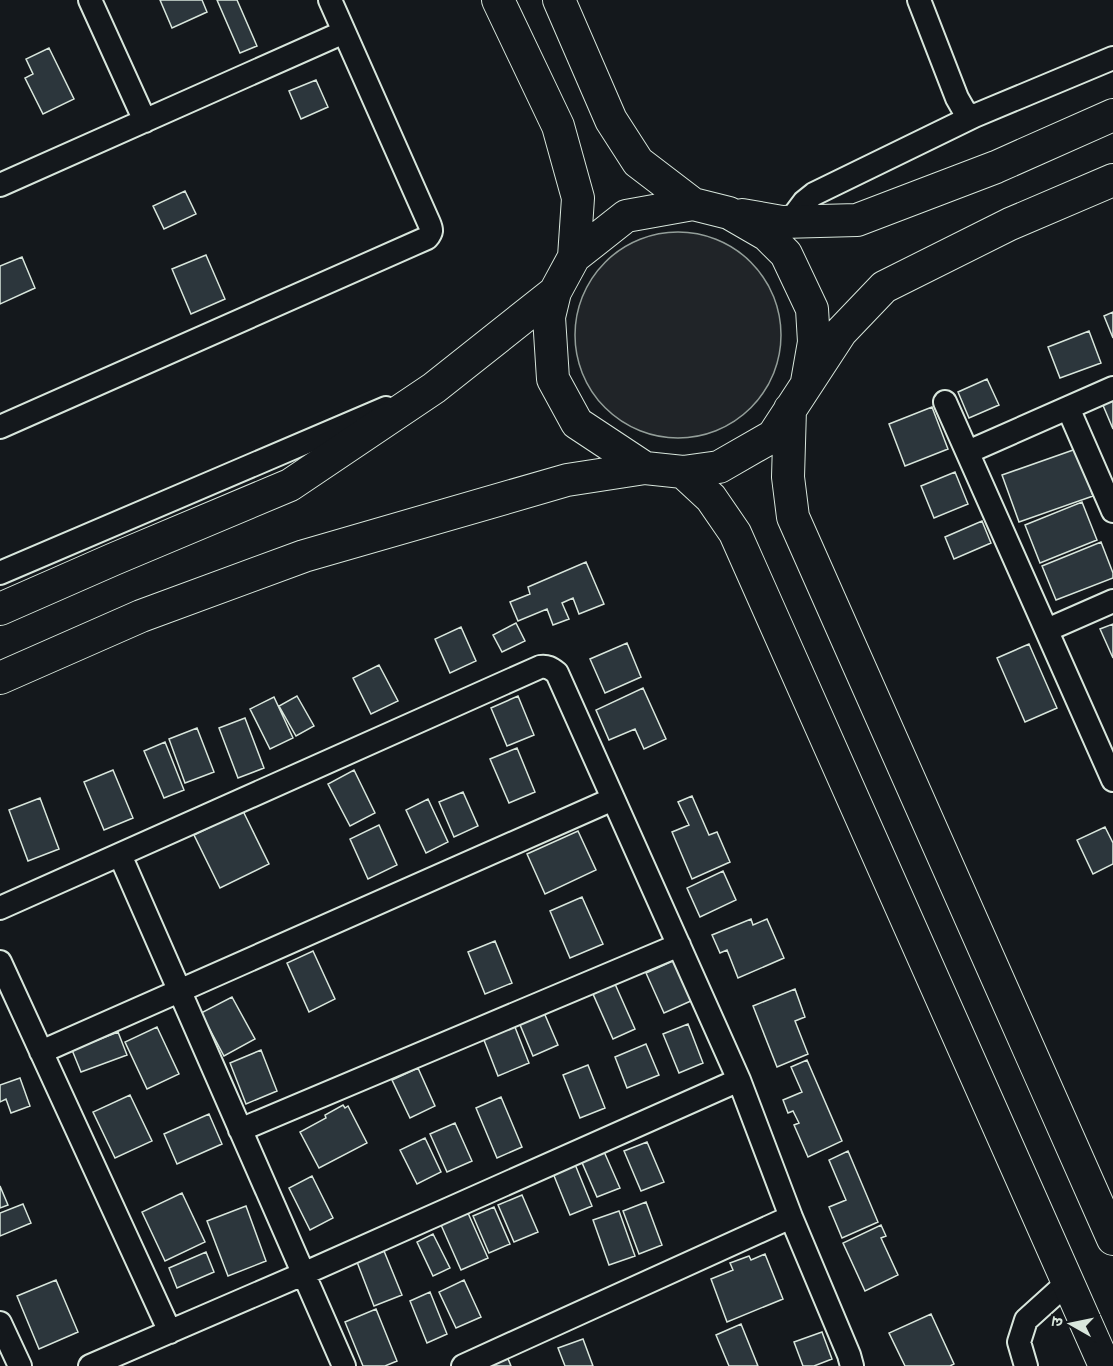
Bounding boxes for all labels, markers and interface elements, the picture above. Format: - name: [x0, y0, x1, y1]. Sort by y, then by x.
- north arrow: [1041, 1294, 1101, 1354]
- text: उ: [1045, 1315, 1068, 1328]

